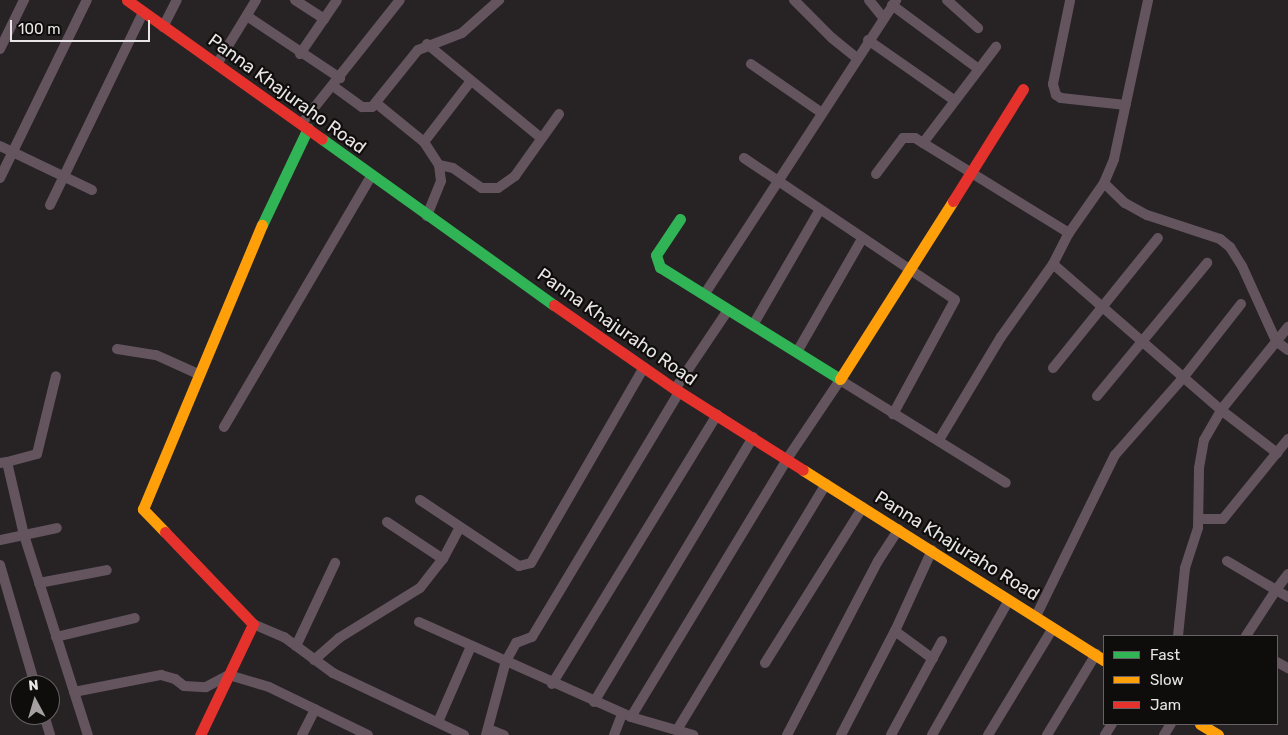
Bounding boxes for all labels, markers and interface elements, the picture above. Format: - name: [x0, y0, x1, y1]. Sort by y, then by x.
- scale bar: [12, 10, 152, 42]
- text: 100 m: [18, 20, 60, 38]
- street label: Panna Khajuraho Road: [204, 29, 370, 159]
- street label: Panna Khajuraho Road: [533, 264, 701, 390]
- street label: Panna Khajuraho Road: [871, 487, 1043, 605]
- legend: [1103, 635, 1278, 725]
- text: Fast: [1150, 646, 1180, 664]
- text: Slow: [1150, 671, 1183, 689]
- north arrow: [10, 675, 60, 725]
- text: N: [28, 677, 39, 695]
- text: Jam: [1150, 696, 1181, 714]

